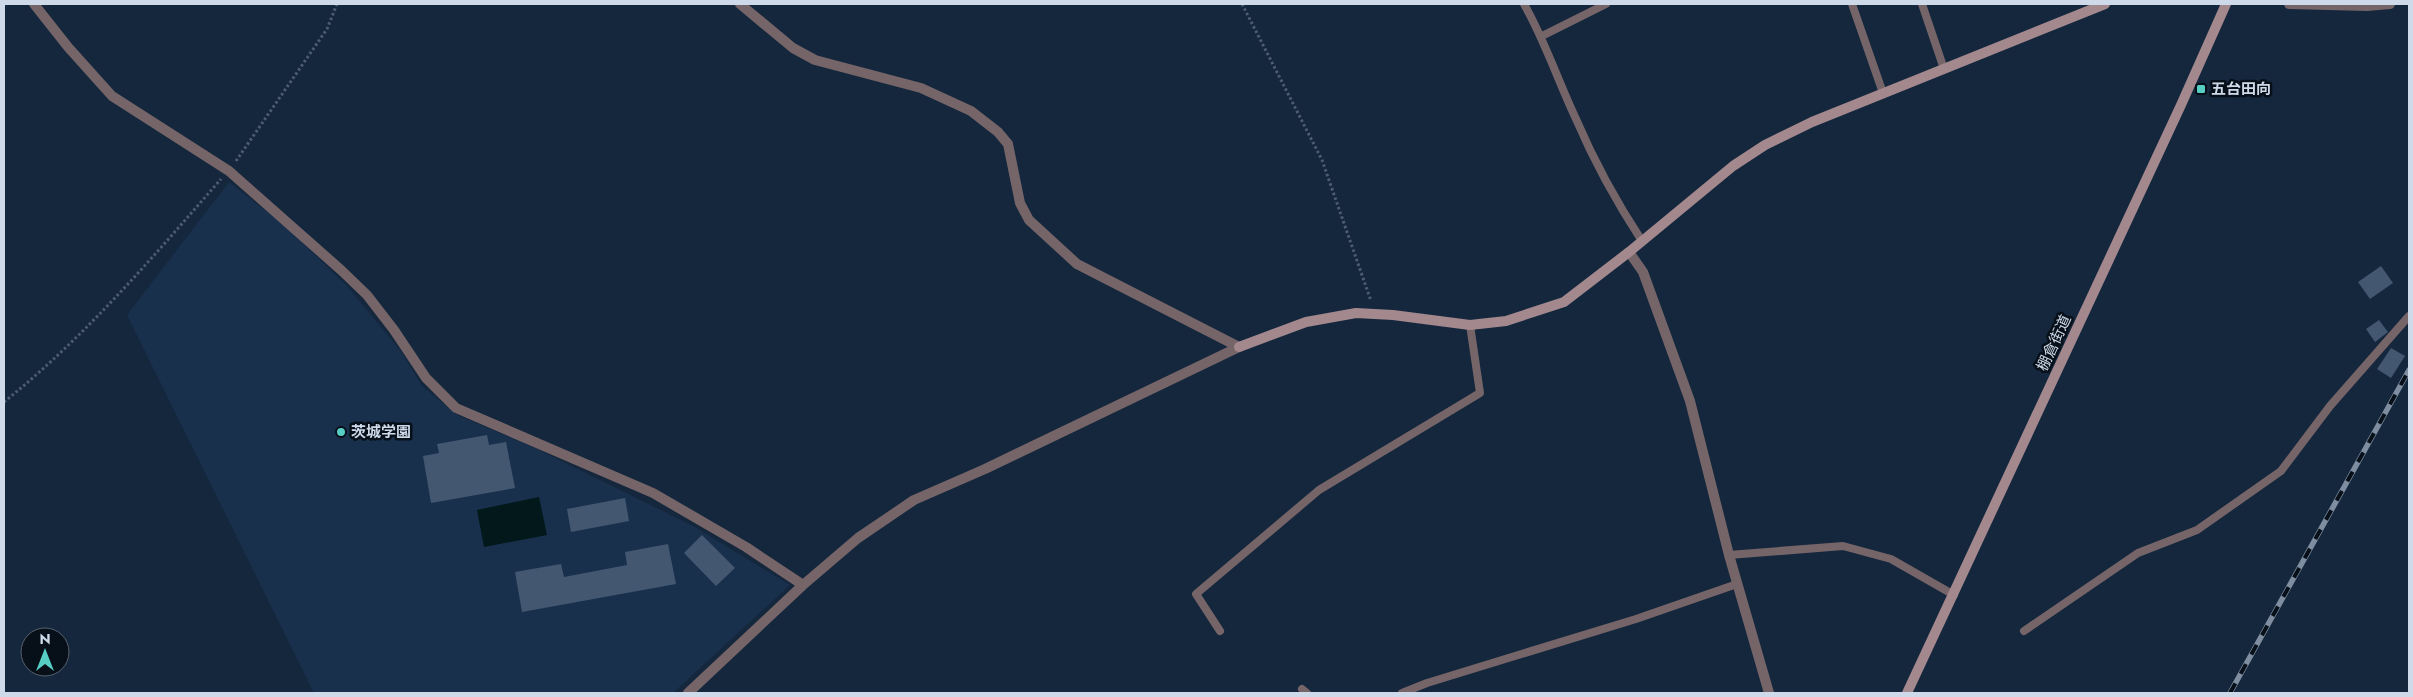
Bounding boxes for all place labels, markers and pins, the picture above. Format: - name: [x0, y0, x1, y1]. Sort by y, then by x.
- place label: 五台田向: [2211, 78, 2271, 100]
- marker: 五台田向: [2195, 83, 2207, 95]
- place label: 茨城学園: [351, 421, 411, 443]
- marker: 茨城学園: [335, 426, 347, 438]

